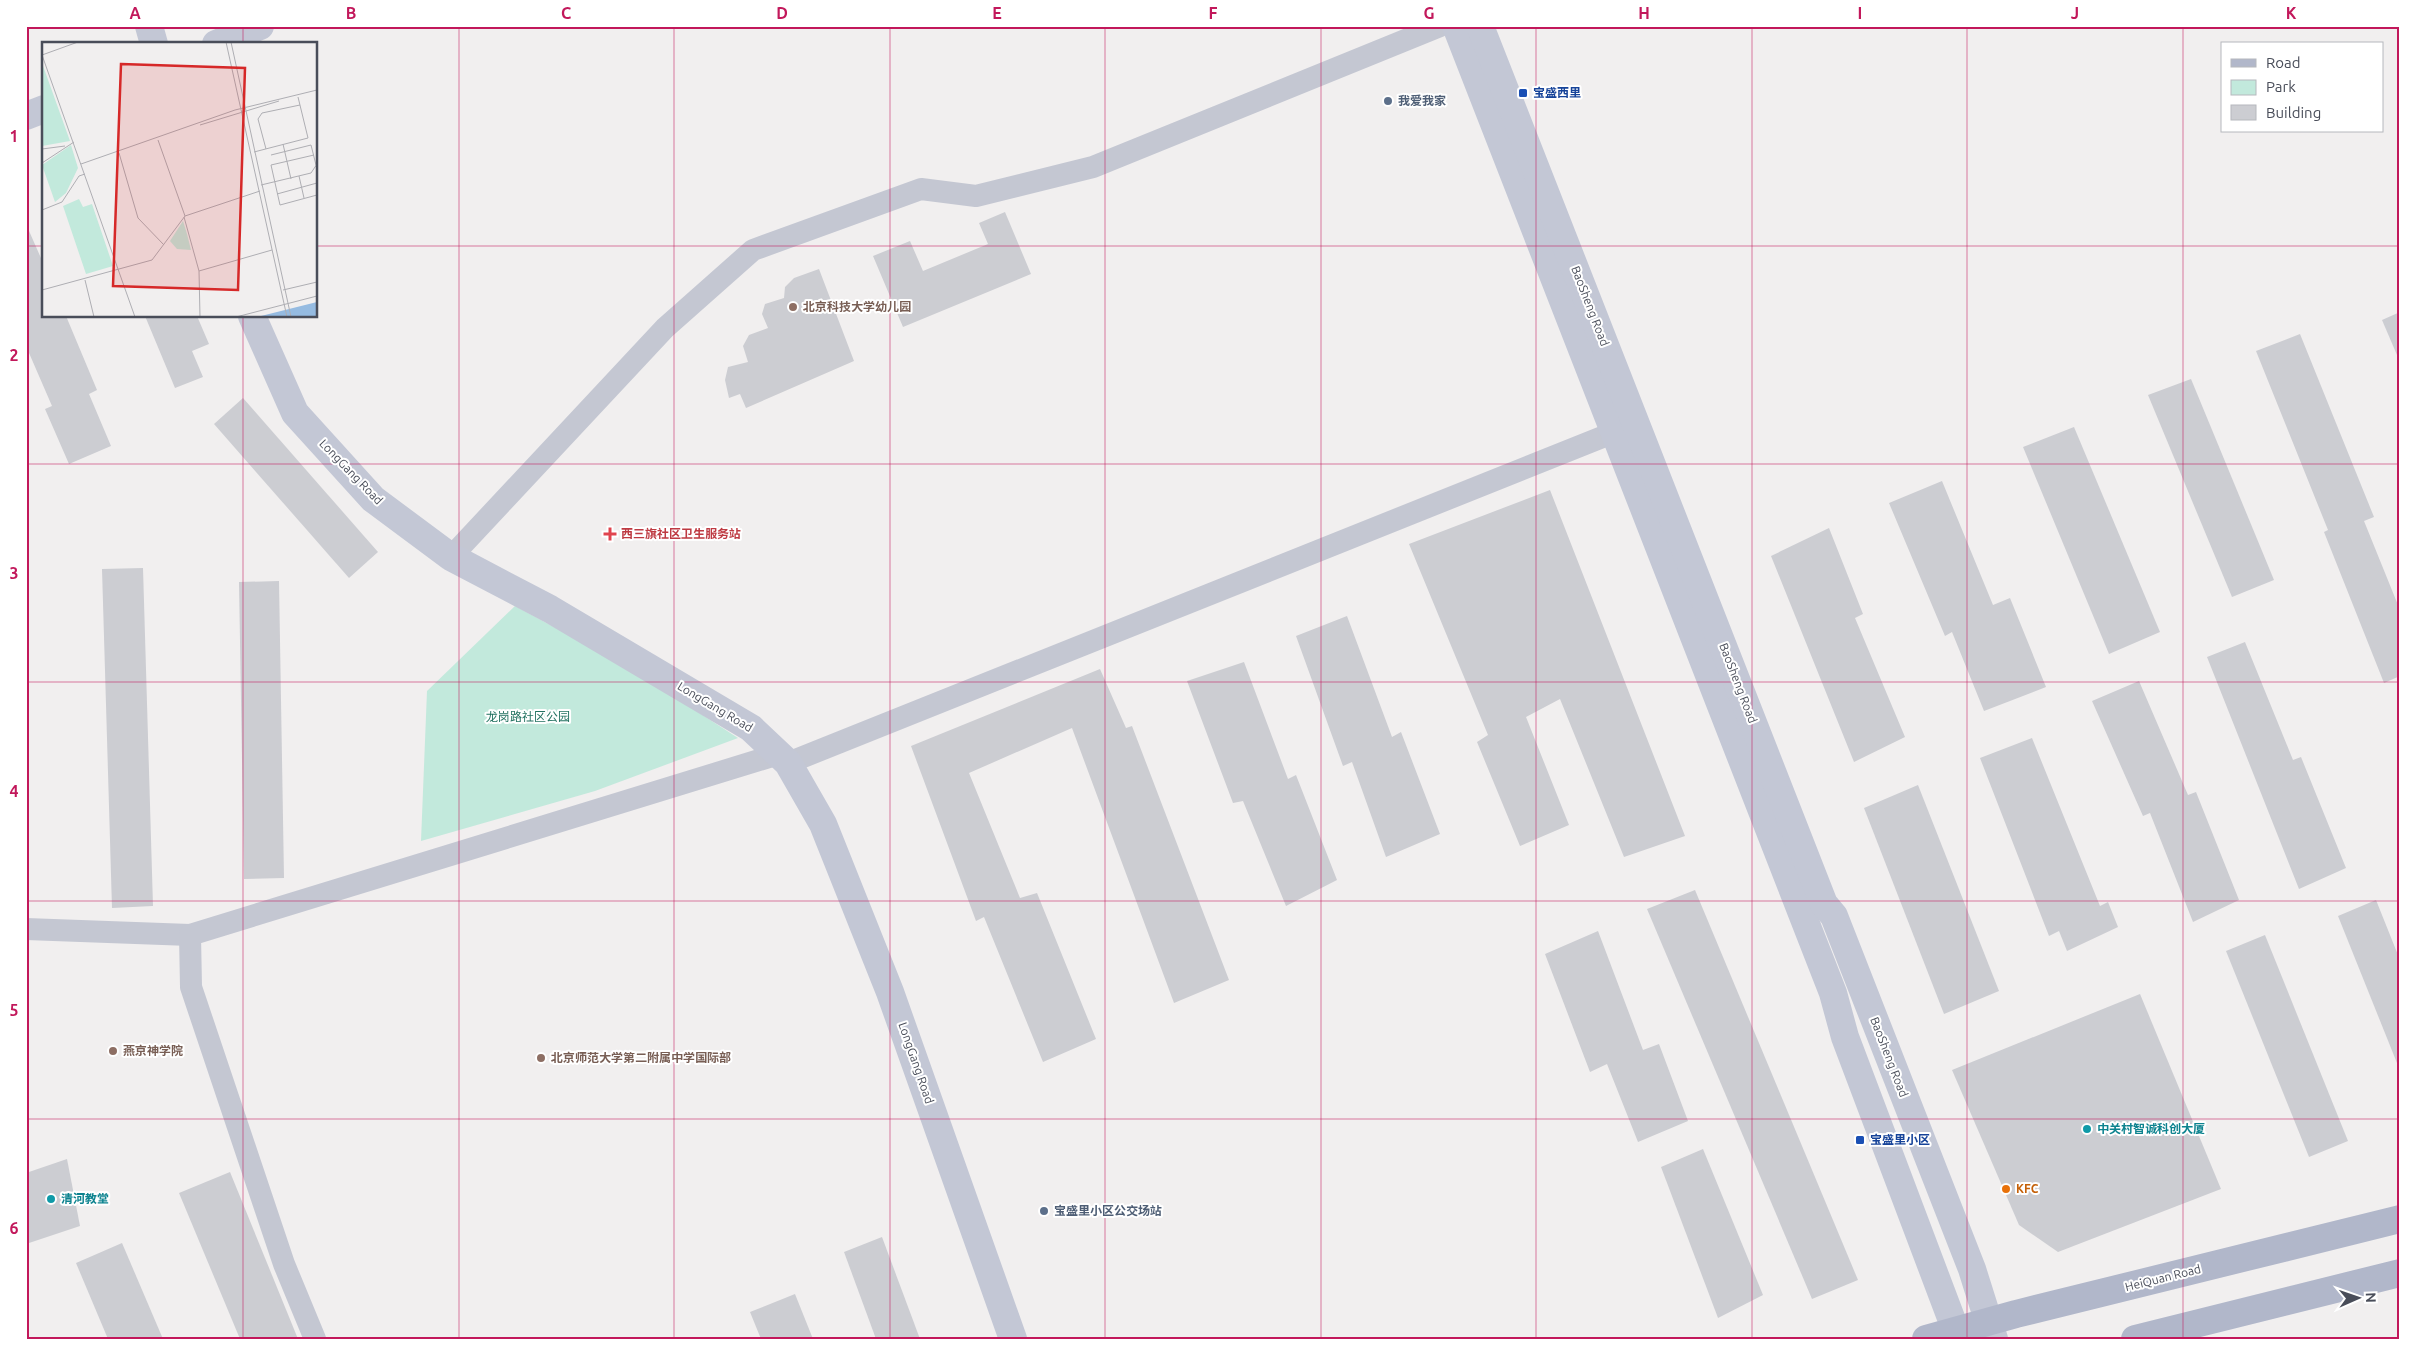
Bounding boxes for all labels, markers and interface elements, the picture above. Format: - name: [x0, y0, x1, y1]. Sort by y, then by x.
- text: A: [129, 4, 141, 22]
- text: B: [346, 4, 356, 22]
- text: C: [561, 4, 571, 22]
- text: D: [776, 4, 788, 22]
- text: E: [992, 4, 1002, 22]
- text: F: [1209, 4, 1218, 22]
- text: G: [1423, 4, 1435, 22]
- text: H: [1638, 4, 1650, 22]
- text: I: [1858, 4, 1862, 22]
- text: J: [2071, 4, 2079, 22]
- text: K: [2286, 4, 2297, 22]
- inset map: [42, 42, 318, 318]
- legend: [2221, 42, 2384, 132]
- text: Road: [2266, 54, 2301, 71]
- text: Park: [2266, 78, 2296, 95]
- place label: 宝盛西里: [1533, 86, 1581, 99]
- marker: 宝盛西里: [1517, 87, 1529, 99]
- place label: 我爱我家: [1398, 94, 1446, 107]
- marker: 我爱我家: [1382, 95, 1394, 107]
- text: Building: [2266, 104, 2321, 121]
- text: 1: [9, 127, 19, 145]
- street label: BaoSheng Road: [1569, 264, 1612, 348]
- place label: 北京科技大学幼儿园: [803, 300, 911, 313]
- marker: 北京科技大学幼儿园: [787, 301, 799, 313]
- text: 2: [9, 346, 19, 364]
- street label: LongGang Road: [317, 437, 386, 507]
- marker: 西三旗社区卫生服务站: [603, 527, 617, 541]
- place label: 西三旗社区卫生服务站: [621, 527, 741, 540]
- text: 3: [9, 564, 19, 582]
- street label: BaoSheng Road: [1717, 641, 1760, 725]
- street label: LongGang Road: [675, 679, 755, 734]
- park label: 龙岗路社区公园: [486, 710, 570, 723]
- text: 4: [9, 782, 19, 800]
- text: 5: [9, 1001, 19, 1019]
- street label: BaoSheng Road: [1868, 1015, 1911, 1099]
- street label: LongGang Road: [896, 1020, 936, 1105]
- place label: 燕京神学院: [123, 1044, 183, 1057]
- marker: 燕京神学院: [107, 1045, 119, 1057]
- place label: 北京师范大学第二附属中学国际部: [551, 1051, 731, 1064]
- marker: 北京师范大学第二附属中学国际部: [535, 1052, 547, 1064]
- place label: 中关村智诚科创大厦: [2097, 1122, 2205, 1135]
- marker: 中关村智诚科创大厦: [2081, 1123, 2093, 1135]
- place label: 宝盛里小区: [1870, 1133, 1930, 1146]
- marker: 宝盛里小区: [1854, 1134, 1866, 1146]
- place label: KFC: [2016, 1182, 2039, 1195]
- marker: KFC: [2000, 1183, 2012, 1195]
- place label: 清河教堂: [61, 1192, 109, 1205]
- marker: 清河教堂: [45, 1193, 57, 1205]
- place label: 宝盛里小区公交场站: [1054, 1204, 1162, 1217]
- marker: 宝盛里小区公交场站: [1038, 1205, 1050, 1217]
- text: 6: [9, 1219, 19, 1237]
- street label: HeiQuan Road: [2124, 1262, 2202, 1293]
- north arrow: [2334, 1272, 2384, 1322]
- text: N: [2363, 1292, 2379, 1303]

